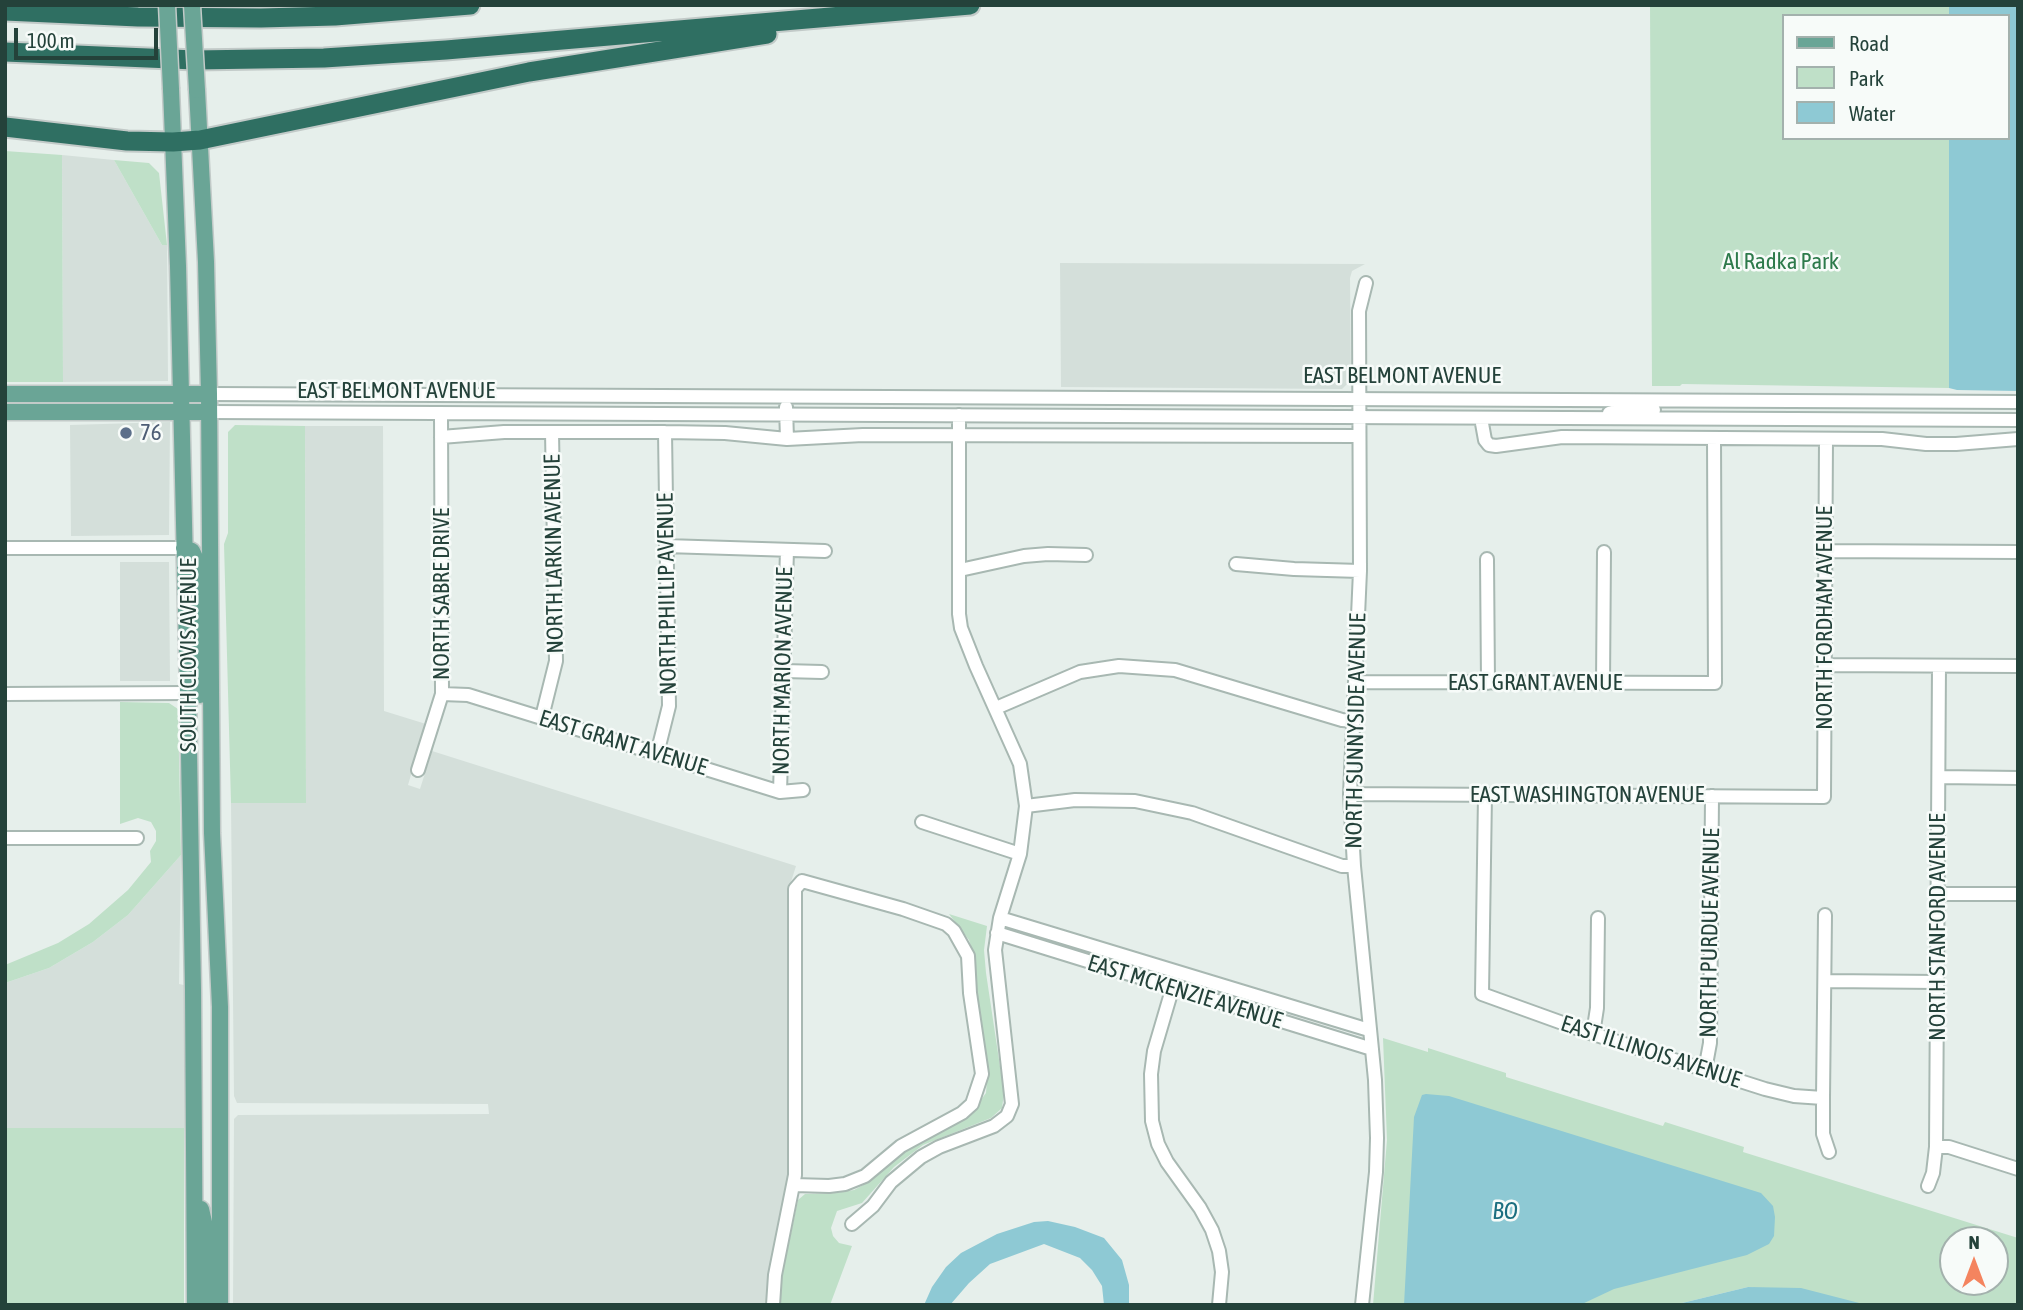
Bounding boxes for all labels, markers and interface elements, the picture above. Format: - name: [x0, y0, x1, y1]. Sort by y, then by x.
- scale bar: [18, 14, 161, 58]
- legend: [1782, 14, 2009, 140]
- text: 100 m: [27, 28, 75, 52]
- text: Road: [1849, 31, 1889, 55]
- text: Park: [1849, 66, 1884, 90]
- text: Water: [1849, 101, 1895, 125]
- park label: Al Radka Park: [1723, 248, 1839, 276]
- street label: EAST BELMONT AVENUE: [1303, 362, 1501, 390]
- street label: EAST BELMONT AVENUE: [297, 377, 495, 405]
- place label: 76: [140, 419, 162, 447]
- marker: 76: [118, 425, 134, 441]
- street label: NORTH LARKIN AVENUE: [538, 454, 570, 654]
- street label: NORTH PHILLIP AVENUE: [651, 493, 683, 695]
- street label: NORTH FORDHAM AVENUE: [1811, 506, 1839, 730]
- street label: NORTH SABRE DRIVE: [428, 508, 456, 680]
- street label: SOUTH CLOVIS AVENUE: [175, 558, 203, 752]
- street label: NORTH MARION AVENUE: [767, 567, 799, 775]
- street label: NORTH SUNNYSIDE AVENUE: [1340, 613, 1372, 849]
- street label: EAST GRANT AVENUE: [1448, 669, 1622, 697]
- street label: EAST GRANT AVENUE: [535, 704, 711, 782]
- street label: EAST WASHINGTON AVENUE: [1470, 781, 1704, 809]
- street label: NORTH STANFORD AVENUE: [1924, 813, 1952, 1041]
- street label: NORTH PURDUE AVENUE: [1694, 828, 1726, 1038]
- street label: EAST MCKENZIE AVENUE: [1084, 949, 1286, 1035]
- street label: EAST ILLINOIS AVENUE: [1557, 1010, 1745, 1094]
- water label: BO: [1492, 1197, 1518, 1225]
- north arrow: [1939, 1226, 2009, 1296]
- text: N: [1968, 1231, 1980, 1253]

